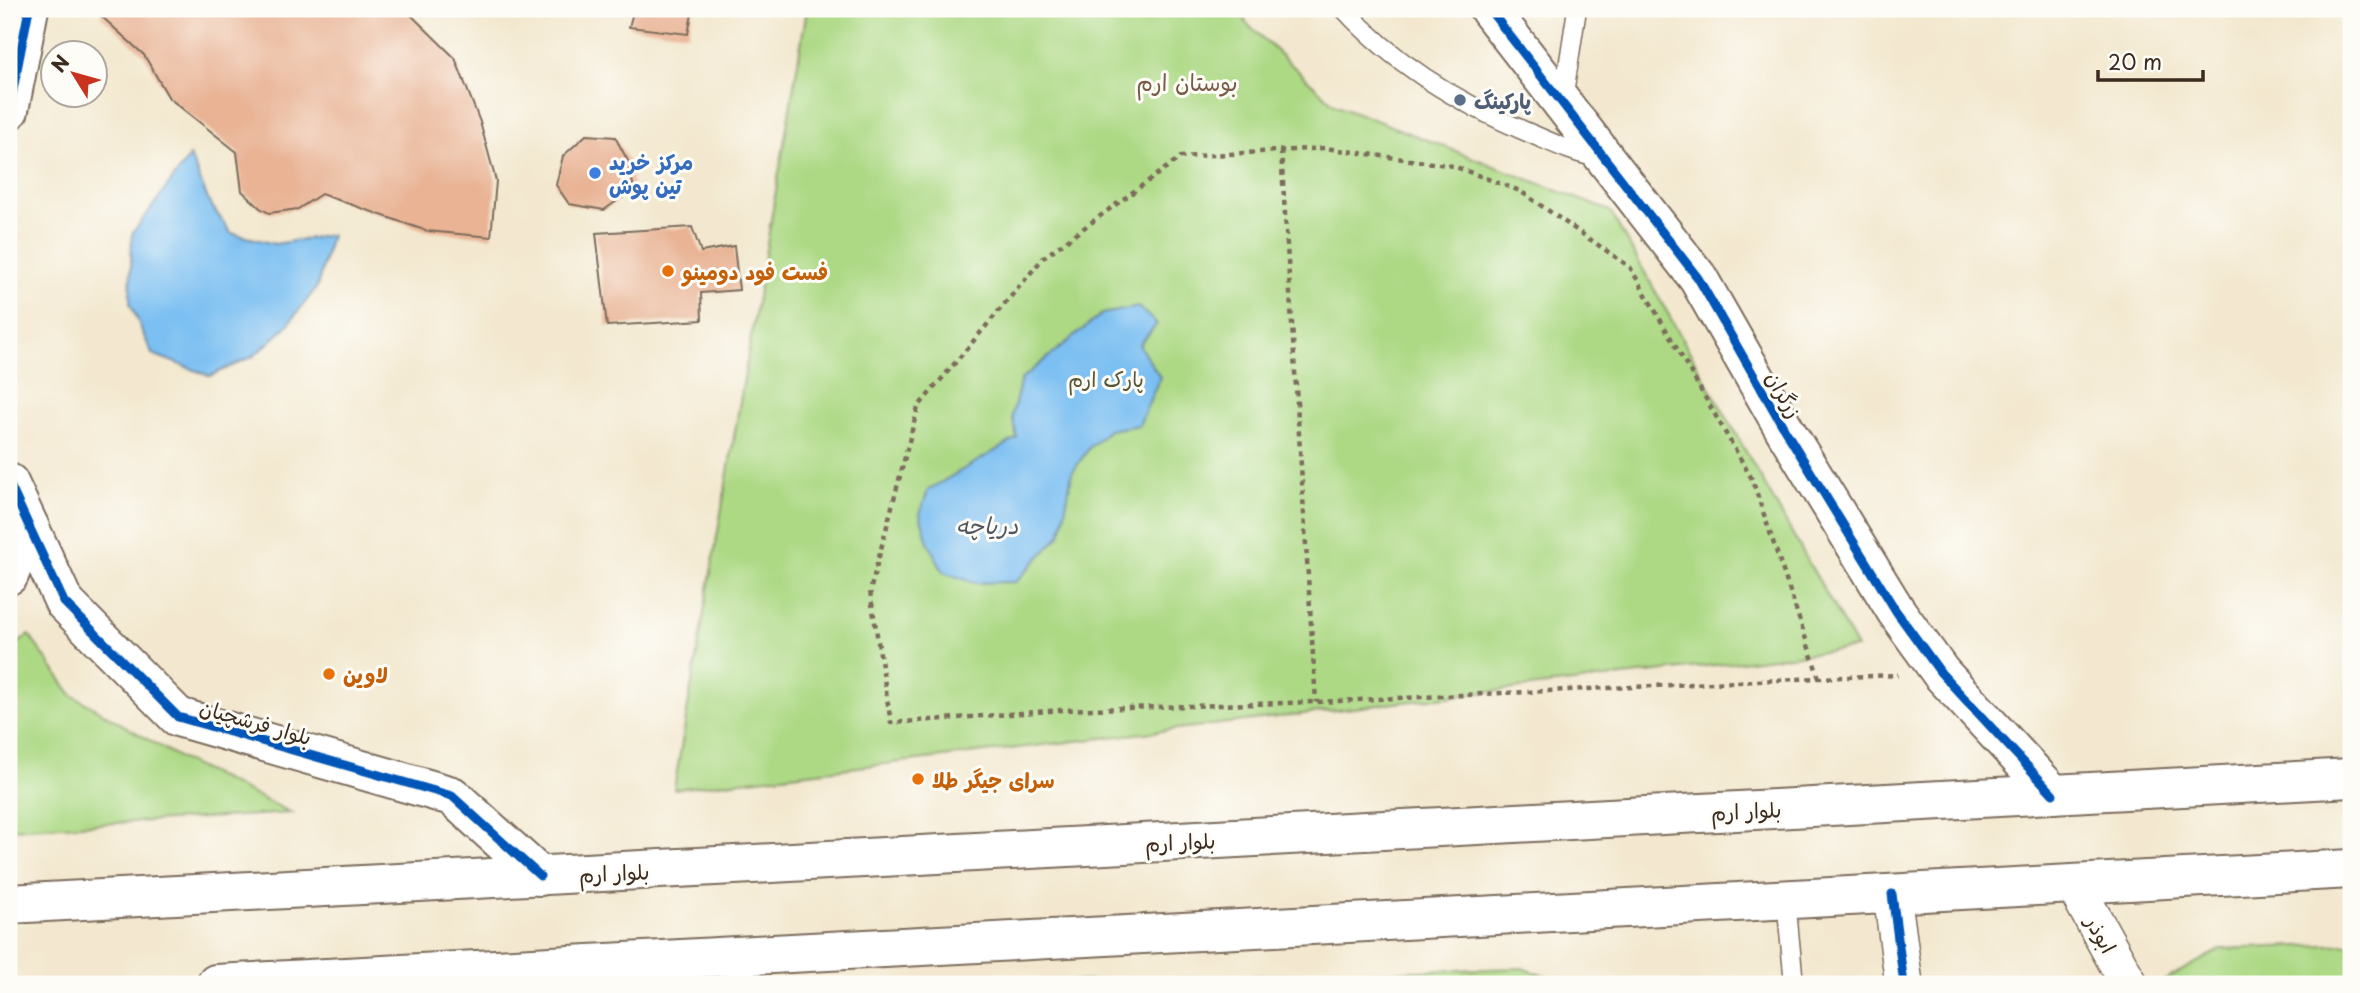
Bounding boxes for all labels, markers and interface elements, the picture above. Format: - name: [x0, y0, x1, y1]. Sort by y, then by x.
- north arrow: [38, 38, 108, 108]
- scale bar: [2098, 38, 2202, 82]
- text: 20 m: [2108, 45, 2162, 77]
- text: N: [44, 49, 75, 78]
- district label: بوستان ارم: [1136, 64, 1238, 101]
- place label: پارکینگ: [1474, 84, 1531, 116]
- marker: پارکینگ: [1452, 92, 1468, 108]
- place label: مرکز خرید تین پوش: [609, 145, 693, 201]
- marker: مرکز خرید تین پوش: [587, 165, 603, 181]
- place label: فست فود دومینو: [681, 255, 828, 287]
- marker: فست فود دومینو: [660, 263, 676, 279]
- park label: پارک ارم: [1068, 362, 1144, 396]
- street label: زرگران: [1759, 365, 1811, 423]
- water label: دریاچه: [956, 507, 1018, 542]
- place label: لاوین: [343, 658, 388, 690]
- marker: لاوین: [321, 666, 337, 682]
- street label: بلوار فرشچیان: [196, 690, 316, 752]
- place label: سرای جیگر طلا: [932, 763, 1055, 795]
- marker: سرای جیگر طلا: [910, 771, 926, 787]
- street label: بلوار ارم: [1710, 792, 1782, 830]
- street label: بلوار ارم: [1144, 823, 1216, 861]
- street label: بلوار ارم: [578, 854, 650, 892]
- street label: ابوذر: [2078, 907, 2125, 959]

